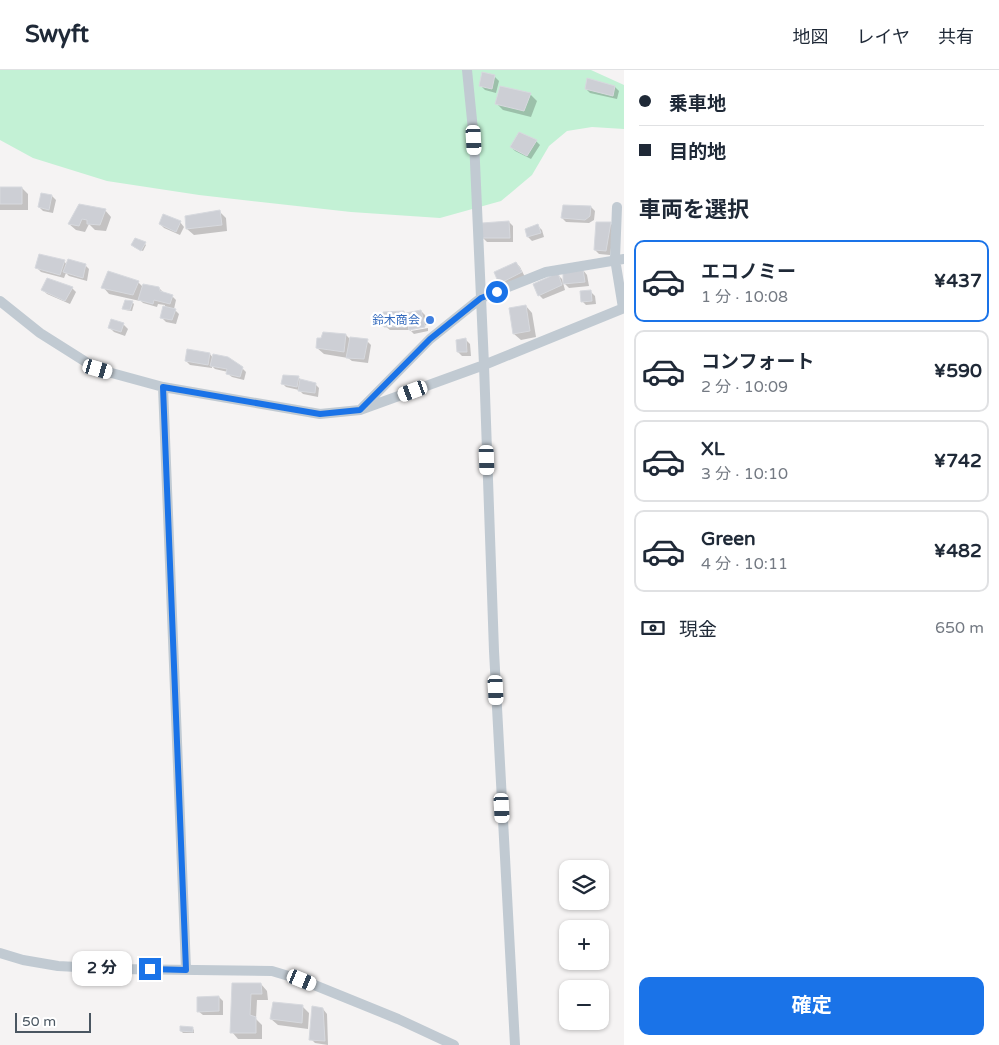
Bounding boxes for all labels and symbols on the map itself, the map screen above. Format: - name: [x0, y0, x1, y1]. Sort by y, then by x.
- car: [465, 125, 482, 155]
- route start: [486, 281, 508, 303]
- place label: 鈴木商会: [372, 313, 420, 327]
- marker: 鈴木商会: [424, 314, 436, 326]
- car: [81, 358, 114, 380]
- car: [396, 379, 429, 403]
- car: [478, 445, 495, 475]
- car: [487, 675, 504, 705]
- car: [493, 793, 510, 823]
- callout: 2 分: [72, 952, 132, 986]
- route end: [139, 958, 161, 980]
- car: [285, 967, 318, 993]
- scale bar: [15, 1010, 91, 1033]

